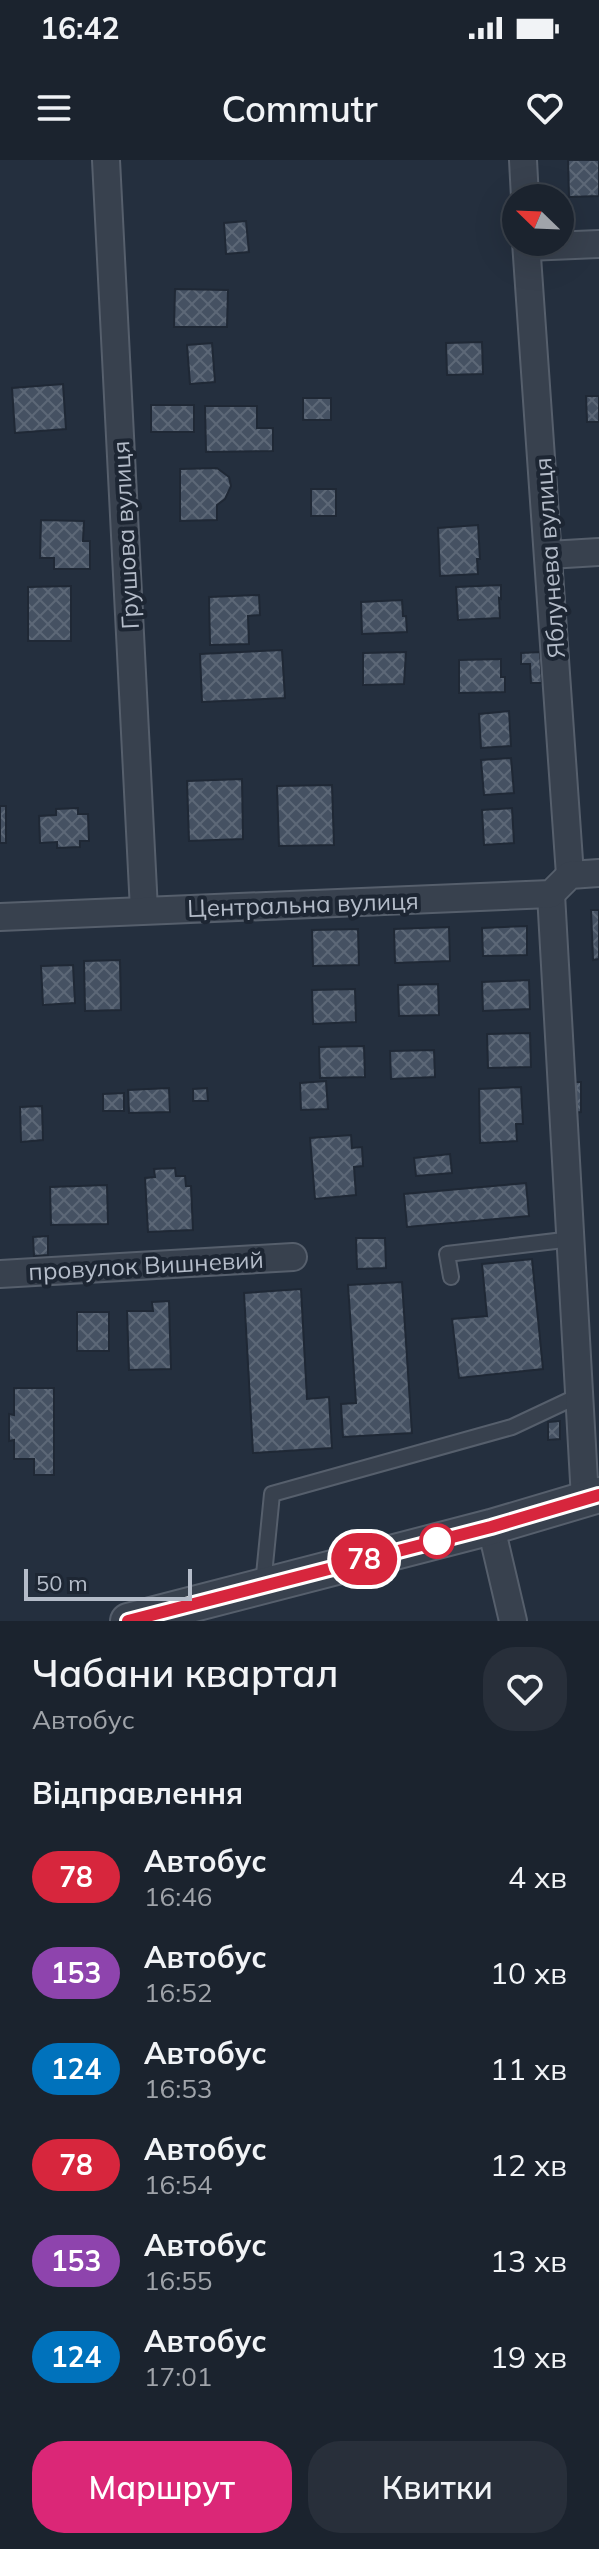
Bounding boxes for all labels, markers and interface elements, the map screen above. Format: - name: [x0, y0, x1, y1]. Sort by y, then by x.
- text: 16:42: [40, 9, 119, 47]
- icon: menu: [32, 86, 76, 130]
- text: Commutr: [222, 86, 378, 131]
- icon: heart: [523, 86, 567, 130]
- north arrow: [502, 184, 574, 256]
- map controls: [502, 184, 574, 256]
- street label: Грушова вулиця: [105, 440, 145, 630]
- street label: Яблунева вулиця: [527, 457, 571, 659]
- street label: Центральна вулиця: [187, 885, 419, 923]
- street label: провулок Вишневий: [28, 1244, 264, 1286]
- unlabelled marker: [420, 1524, 454, 1558]
- line badge: 78: [328, 1533, 400, 1585]
- text: 78: [347, 1541, 381, 1576]
- scale bar: [24, 1565, 192, 1601]
- text: 50 m: [36, 1569, 87, 1597]
- button: heart: [483, 1647, 567, 1731]
- text: Чабани квартал: [32, 1649, 338, 1697]
- text: Автобус: [32, 1703, 135, 1736]
- text: Відправлення: [32, 1774, 243, 1812]
- text: Автобус: [144, 1842, 267, 1880]
- text: 4 хв: [508, 1858, 567, 1896]
- text: 78: [59, 1859, 93, 1894]
- text: 16:46: [144, 1880, 212, 1913]
- text: Автобус: [144, 1938, 267, 1976]
- text: 10 хв: [490, 1954, 567, 1992]
- text: 153: [51, 1955, 101, 1990]
- text: 16:52: [144, 1976, 212, 2009]
- text: Автобус: [144, 2034, 267, 2072]
- text: 11 хв: [490, 2050, 567, 2088]
- text: 124: [51, 2051, 101, 2086]
- text: 16:53: [144, 2072, 212, 2105]
- text: Автобус: [144, 2130, 267, 2168]
- text: 12 хв: [490, 2146, 567, 2184]
- text: 78: [59, 2147, 93, 2182]
- text: 16:54: [144, 2168, 212, 2201]
- text: Автобус: [144, 2226, 267, 2264]
- text: 13 хв: [490, 2242, 567, 2280]
- text: 153: [51, 2243, 101, 2278]
- text: 16:55: [144, 2264, 212, 2297]
- text: Автобус: [144, 2322, 267, 2360]
- text: 19 хв: [490, 2338, 567, 2376]
- text: 124: [51, 2339, 101, 2374]
- text: 17:01: [144, 2360, 212, 2393]
- button: Маршрут: [32, 2441, 292, 2533]
- button: Квитки: [308, 2441, 567, 2533]

